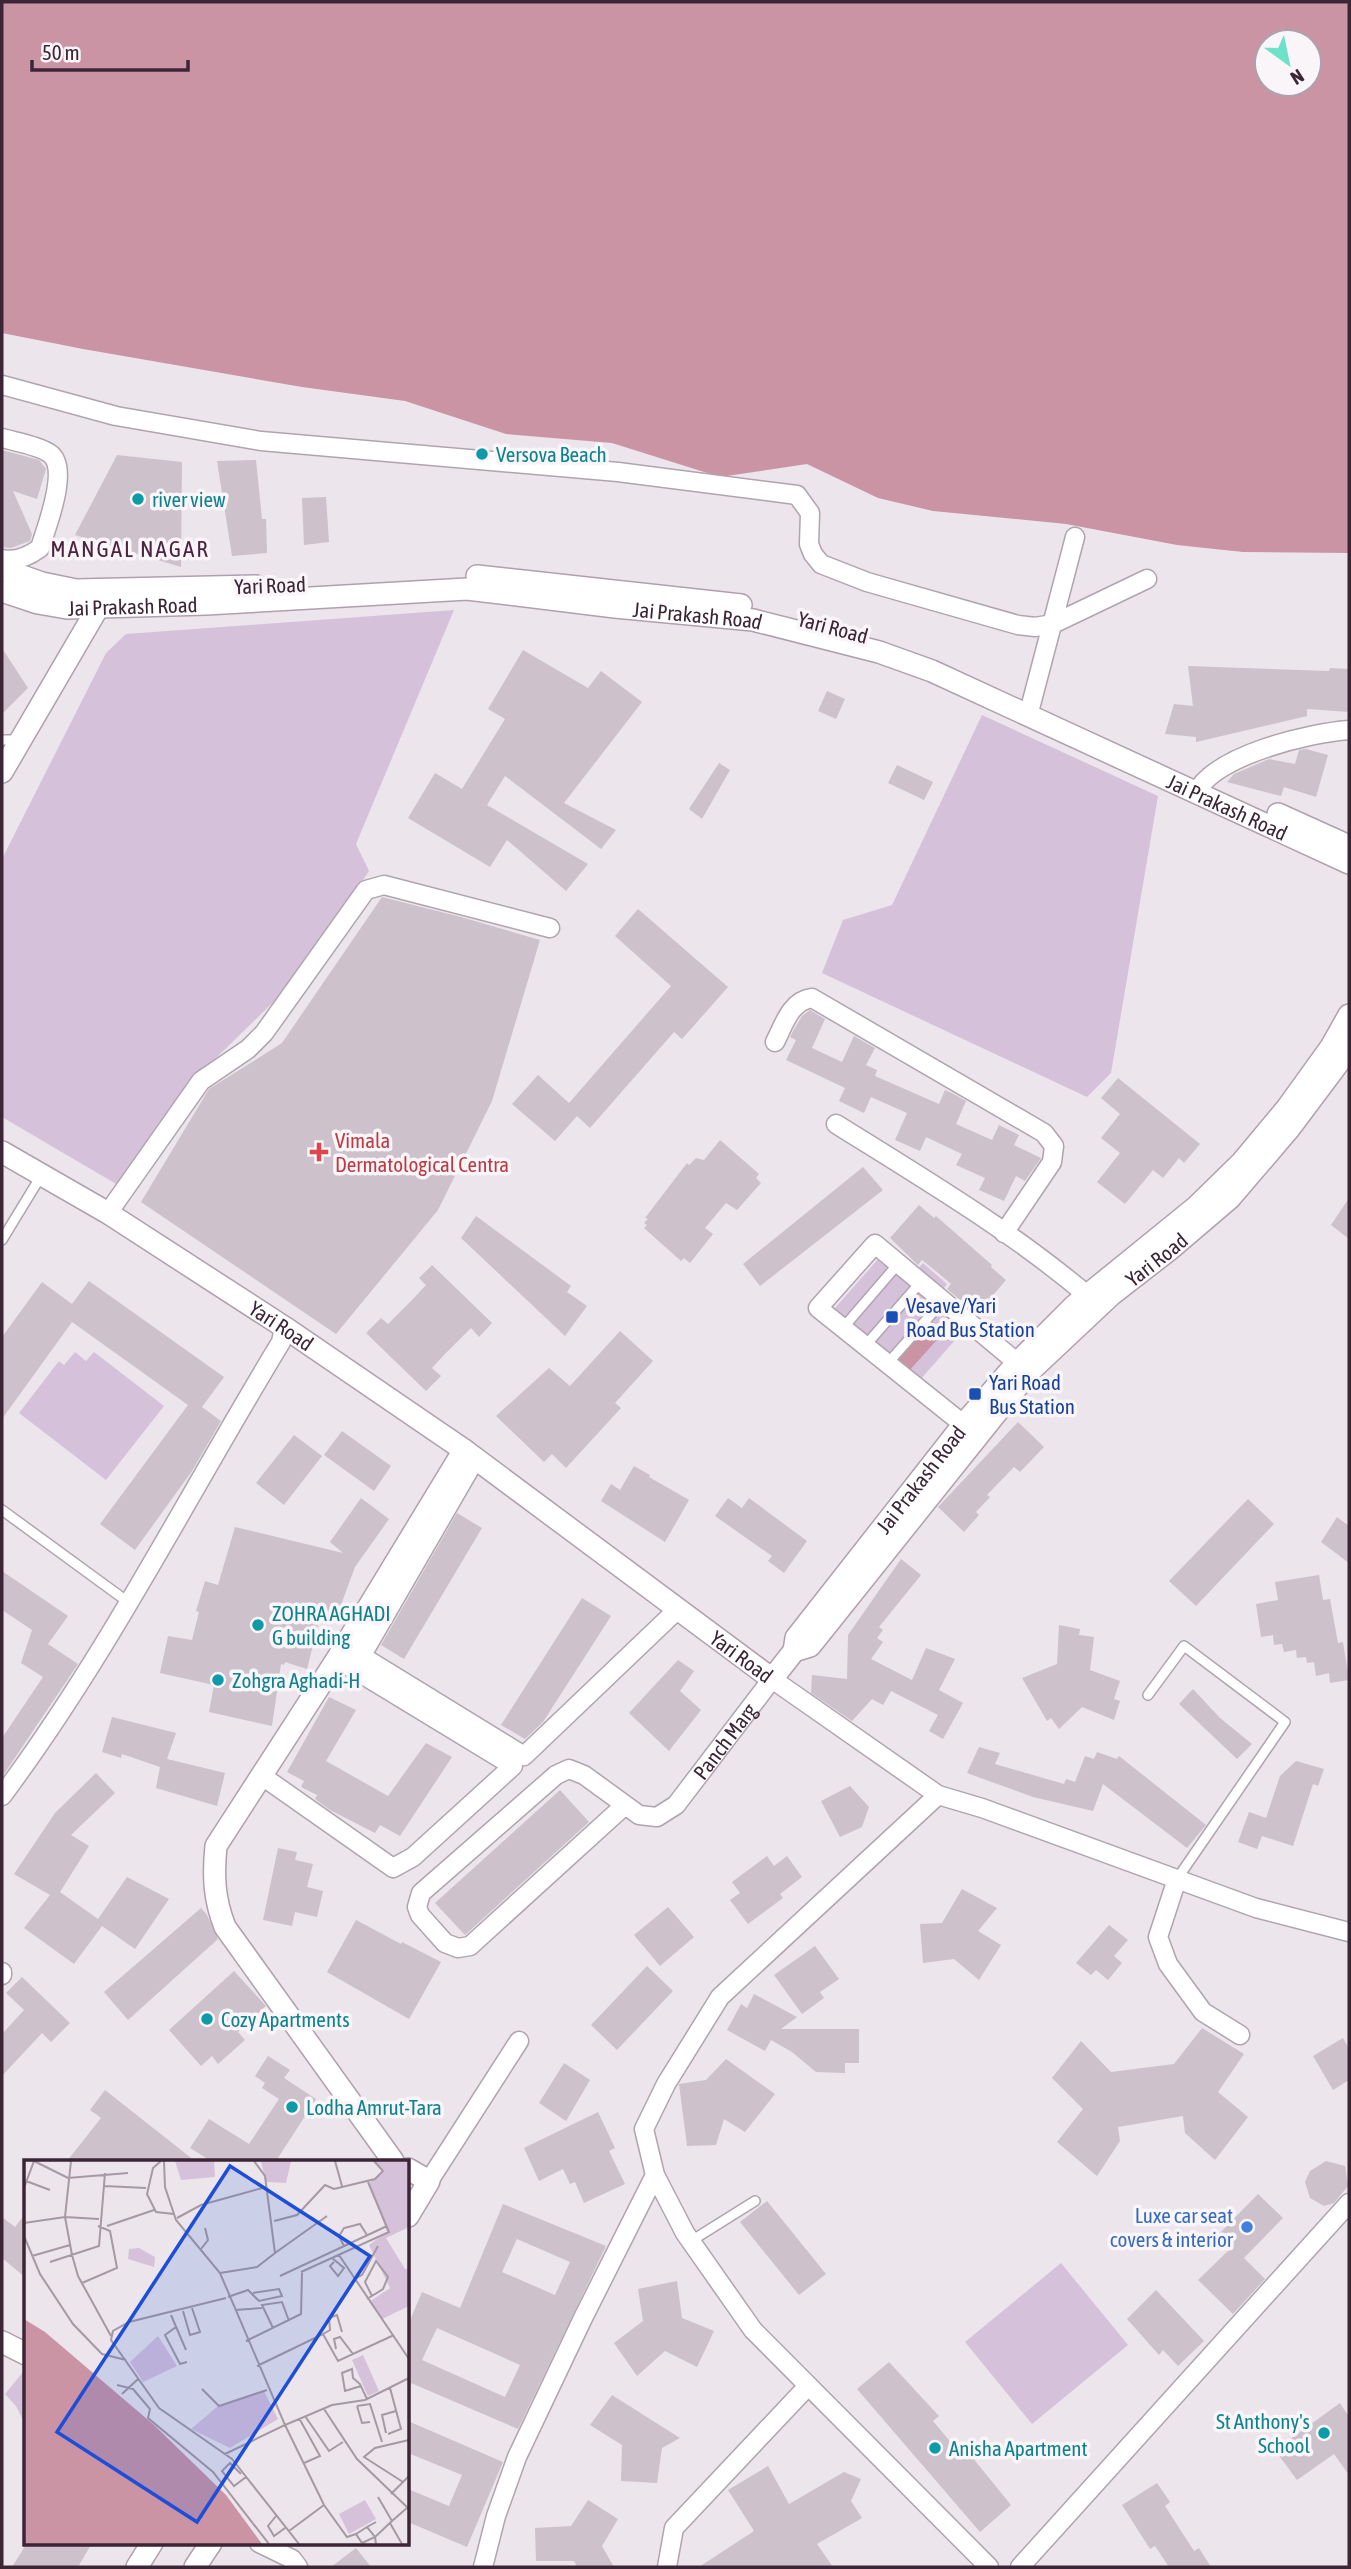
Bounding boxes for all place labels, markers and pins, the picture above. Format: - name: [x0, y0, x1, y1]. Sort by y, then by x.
- place label: Versova Beach: [496, 442, 607, 466]
- marker: Versova Beach: [474, 446, 490, 462]
- place label: river view: [152, 487, 226, 511]
- marker: river view: [130, 491, 146, 507]
- place label: Vimala Dermatological Centra: [335, 1128, 509, 1176]
- marker: Vimala Dermatological Centra: [309, 1142, 329, 1162]
- place label: Vesave/Yari Road Bus Station: [906, 1293, 1035, 1341]
- marker: Vesave/Yari Road Bus Station: [884, 1309, 900, 1325]
- place label: Yari Road Bus Station: [989, 1370, 1075, 1418]
- marker: Yari Road Bus Station: [967, 1386, 983, 1402]
- place label: ZOHRA AGHADI G building: [272, 1601, 391, 1649]
- marker: ZOHRA AGHADI G building: [250, 1617, 266, 1633]
- place label: Zohgra Aghadi-H: [232, 1668, 360, 1692]
- marker: Zohgra Aghadi-H: [210, 1672, 226, 1688]
- place label: Cozy Apartments: [221, 2007, 350, 2031]
- marker: Cozy Apartments: [199, 2011, 215, 2027]
- place label: Lodha Amrut-Tara: [306, 2095, 442, 2119]
- marker: Lodha Amrut-Tara: [284, 2099, 300, 2115]
- place label: Luxe car seat covers & interior: [1110, 2203, 1234, 2251]
- marker: Luxe car seat covers & interior: [1239, 2219, 1255, 2235]
- place label: St Anthony's School: [1216, 2409, 1310, 2457]
- marker: St Anthony's School: [1316, 2425, 1332, 2441]
- place label: Anisha Apartment: [949, 2436, 1087, 2460]
- marker: Anisha Apartment: [927, 2440, 943, 2456]

